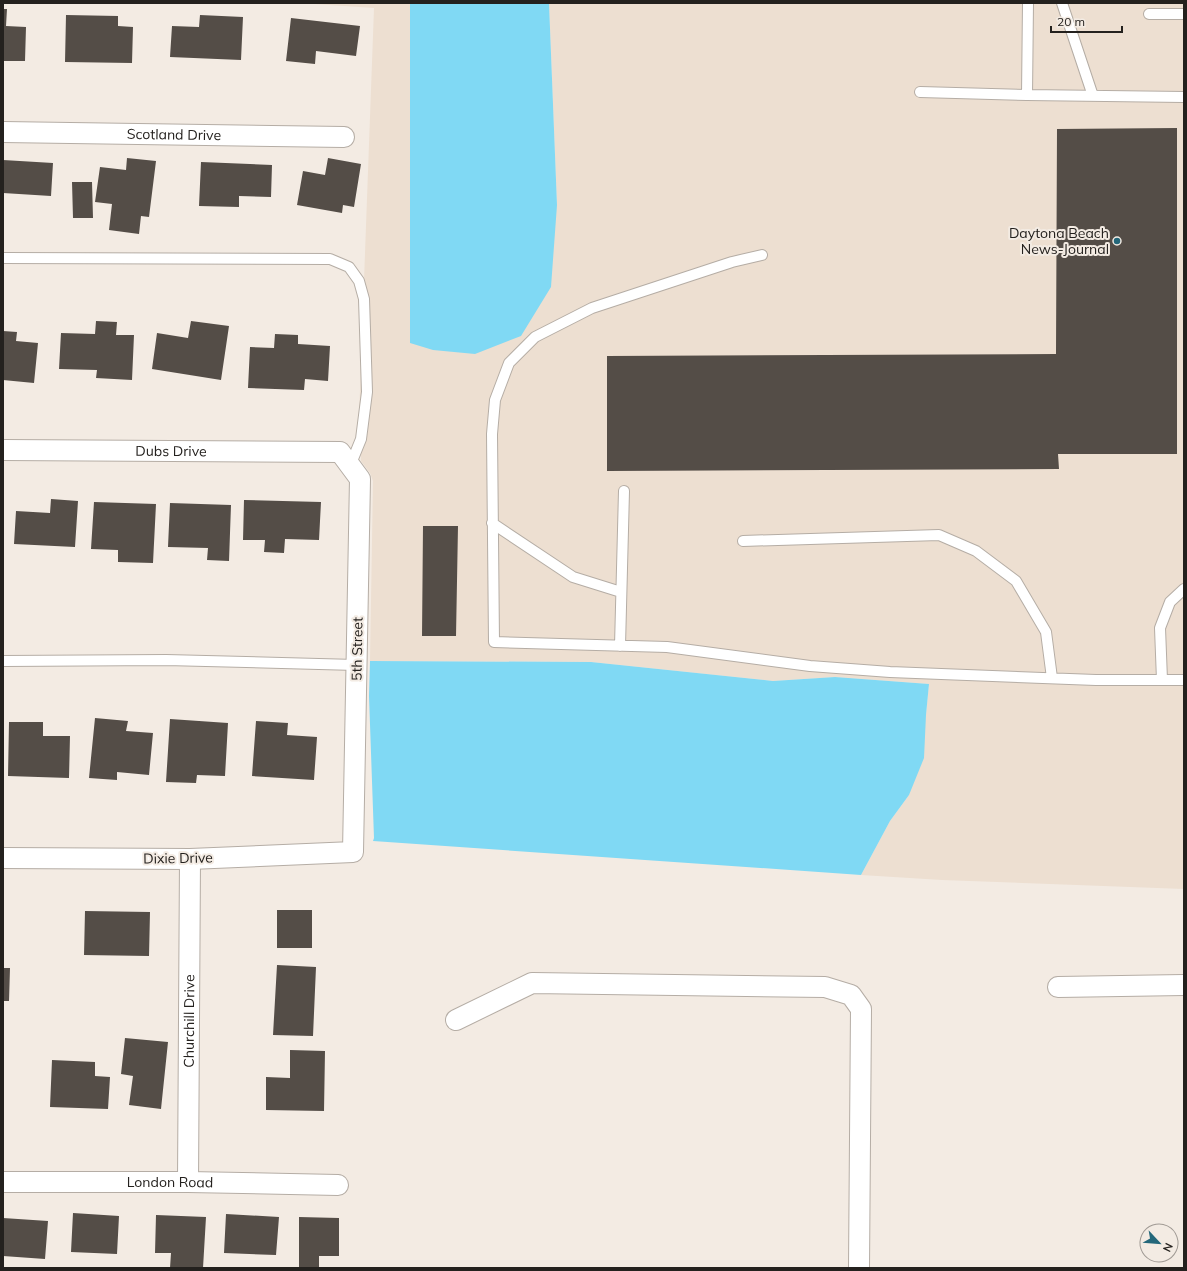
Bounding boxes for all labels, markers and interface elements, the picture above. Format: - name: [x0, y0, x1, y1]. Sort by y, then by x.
- scale bar: [1051, 8, 1122, 34]
- text: 20 m: [1057, 14, 1085, 29]
- street label: Scotland Drive: [127, 125, 221, 144]
- place label: Daytona Beach News-Journal: [1009, 224, 1109, 258]
- marker: Daytona Beach News-Journal: [1112, 236, 1122, 246]
- street label: Dubs Drive: [135, 442, 207, 460]
- street label: 5th Street: [347, 617, 367, 681]
- street label: Dixie Drive: [143, 848, 213, 868]
- street label: Churchill Drive: [180, 974, 198, 1068]
- street label: London Road: [127, 1173, 213, 1192]
- north arrow: [1139, 1223, 1179, 1263]
- text: N: [1160, 1241, 1176, 1254]

